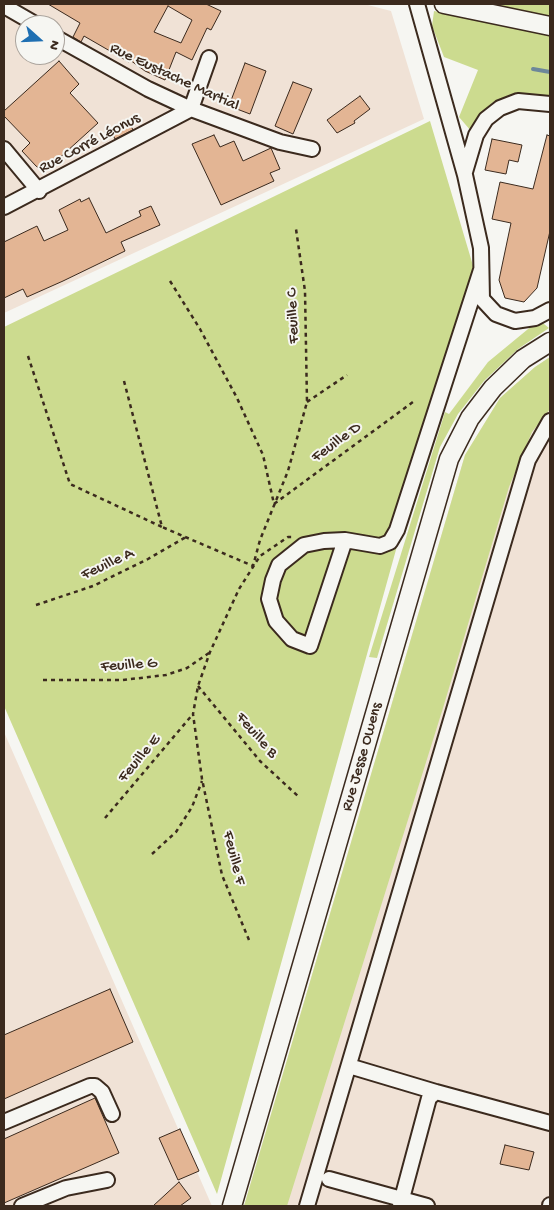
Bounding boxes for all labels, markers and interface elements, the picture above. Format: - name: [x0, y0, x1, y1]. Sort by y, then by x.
- north arrow: [15, 15, 65, 65]
- text: N: [44, 38, 63, 52]
- street label: Rue Eustache Martial: [106, 40, 242, 116]
- street label: Rue Corré Léonus: [36, 109, 144, 179]
- street label: Feuille C: [283, 288, 305, 344]
- street label: Feuille D: [308, 418, 366, 468]
- street label: Feuille A: [79, 544, 137, 586]
- street label: Feuille G: [100, 654, 158, 678]
- street label: Rue Jesse Owens: [338, 700, 388, 814]
- street label: Feuille B: [231, 709, 281, 763]
- street label: Feuille E: [114, 731, 166, 787]
- street label: Feuille F: [217, 829, 249, 887]

